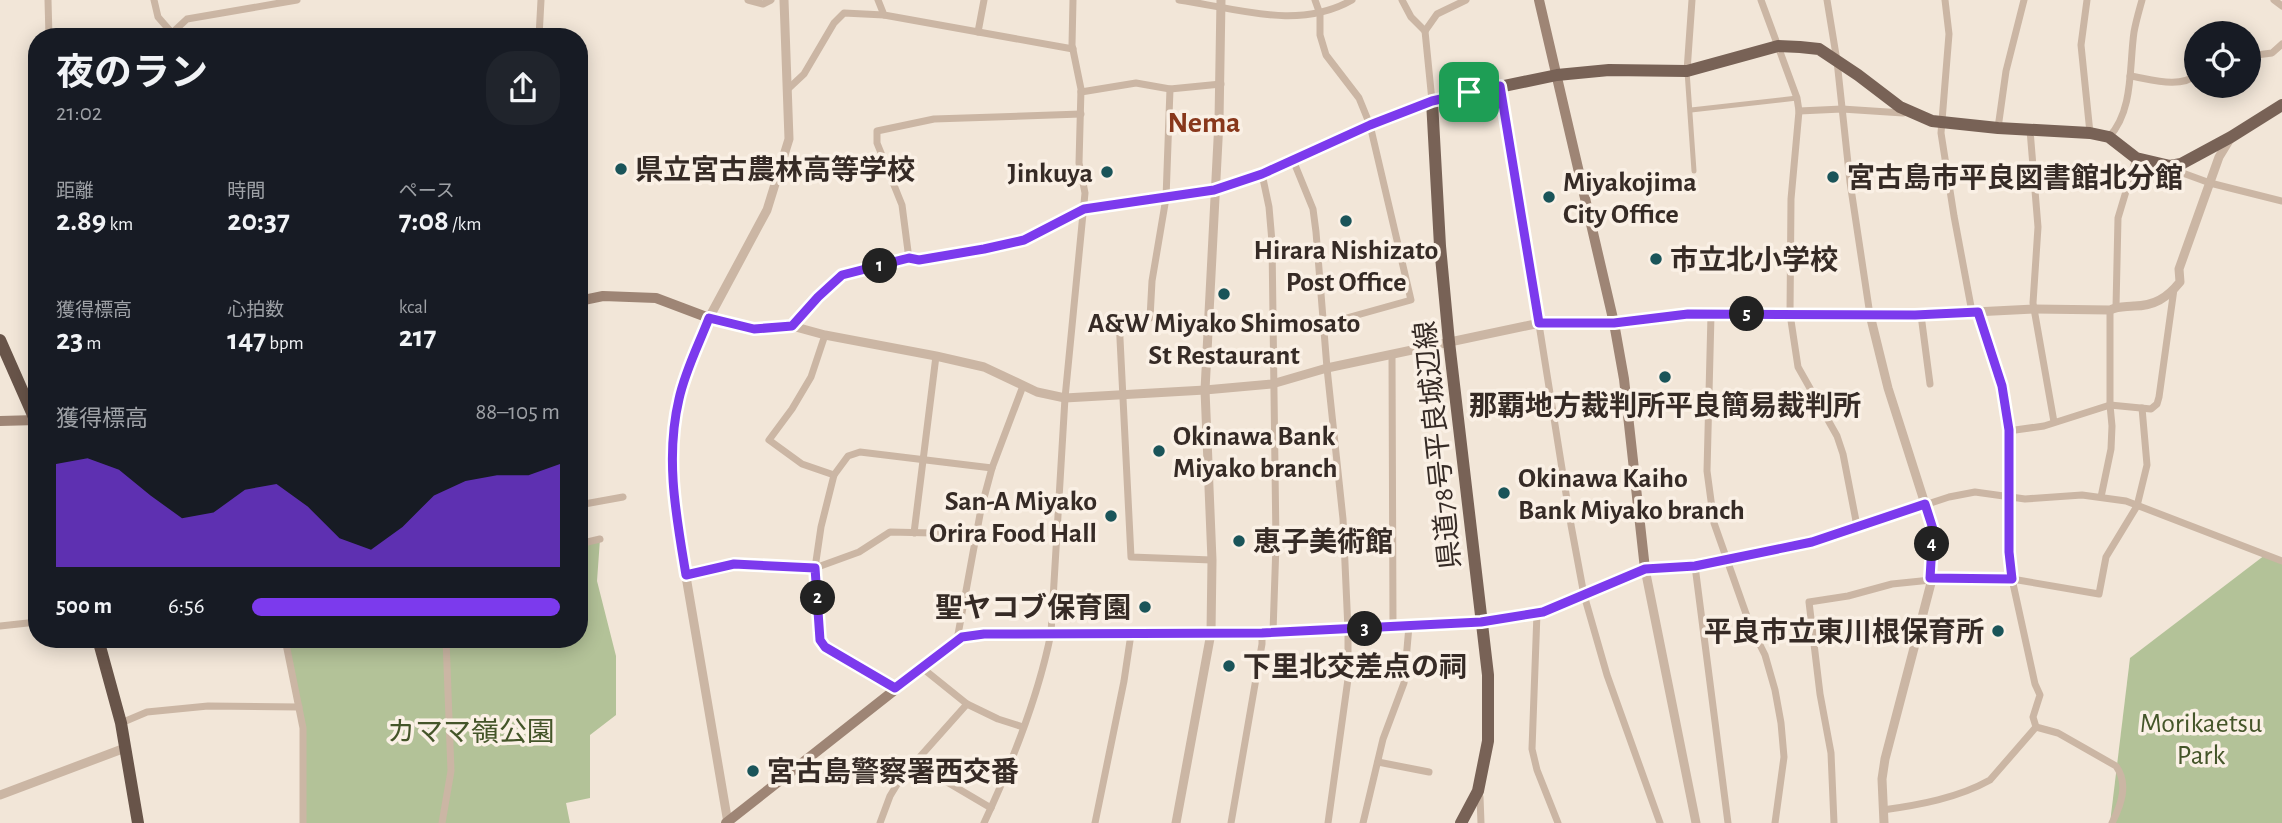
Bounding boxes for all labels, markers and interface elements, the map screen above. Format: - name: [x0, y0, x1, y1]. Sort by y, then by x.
- map controls: [2184, 21, 2261, 98]
- button: locate: [2184, 21, 2261, 98]
- button: share: [486, 51, 560, 125]
- text: 夜のラン: [56, 55, 208, 93]
- pin: [1439, 62, 1499, 122]
- icon: arrive: [1450, 73, 1488, 111]
- text: 21:02: [56, 102, 102, 125]
- district label: Nema: [1167, 108, 1241, 138]
- place label: 県立宮古農林高等学校: [635, 154, 915, 185]
- place label: Jinkuya: [1008, 160, 1093, 188]
- marker: 県立宮古農林高等学校: [613, 161, 629, 177]
- place label: 宮古島市平良図書館北分館: [1847, 162, 2183, 193]
- marker: Jinkuya: [1099, 164, 1115, 180]
- place label: Miyakojima City Office: [1563, 169, 1697, 229]
- marker: 宮古島市平良図書館北分館: [1825, 169, 1841, 185]
- text: 距離: [56, 182, 94, 201]
- text: 時間: [227, 182, 265, 201]
- text: ペース: [399, 182, 455, 201]
- marker: Miyakojima City Office: [1541, 189, 1557, 205]
- text: 2.89: [56, 206, 106, 236]
- text: 20:37: [227, 206, 290, 236]
- text: 7:08: [399, 206, 449, 236]
- marker: Hirara Nishizato Post Office: [1338, 213, 1354, 229]
- text: km: [106, 215, 133, 234]
- text: /km: [449, 215, 481, 234]
- place label: Hirara Nishizato Post Office: [1254, 237, 1438, 297]
- place label: 市立北小学校: [1670, 245, 1838, 275]
- pin: 1: [862, 248, 898, 284]
- marker: 市立北小学校: [1648, 251, 1664, 267]
- text: 1: [876, 256, 883, 275]
- marker: A&W Miyako Shimosato St Restaurant: [1216, 286, 1232, 302]
- pin: 5: [1730, 296, 1764, 332]
- text: kcal: [399, 298, 428, 317]
- text: 獲得標高: [56, 301, 132, 320]
- text: 心拍数: [227, 301, 284, 320]
- text: 5: [1742, 304, 1751, 323]
- place label: A&W Miyako Shimosato St Restaurant: [1088, 310, 1360, 370]
- street label: 県道78号平良城辺線: [1410, 320, 1466, 570]
- text: 217: [399, 322, 437, 352]
- text: 23: [56, 325, 83, 355]
- text: 147: [227, 325, 266, 355]
- text: m: [83, 334, 101, 353]
- text: bpm: [266, 334, 304, 353]
- marker: 那覇地方裁判所平良簡易裁判所: [1657, 369, 1673, 385]
- place label: 那覇地方裁判所平良簡易裁判所: [1469, 390, 1861, 421]
- text: 88–105 m: [475, 401, 560, 424]
- text: 獲得標高: [56, 408, 148, 431]
- place label: Okinawa Bank Miyako branch: [1173, 423, 1337, 483]
- marker: Okinawa Bank Miyako branch: [1151, 443, 1167, 459]
- place label: Okinawa Kaiho Bank Miyako branch: [1518, 465, 1745, 525]
- marker: Okinawa Kaiho Bank Miyako branch: [1496, 485, 1512, 501]
- place label: San-A Miyako Orira Food Hall: [929, 488, 1097, 548]
- marker: San-A Miyako Orira Food Hall: [1103, 508, 1119, 524]
- pin: 4: [1914, 526, 1950, 562]
- place label: 恵子美術館: [1253, 527, 1393, 557]
- marker: 恵子美術館: [1231, 533, 1247, 549]
- text: 4: [1927, 534, 1936, 553]
- pin: 2: [800, 580, 836, 616]
- text: 2: [813, 588, 822, 607]
- place label: 聖ヤコブ保育園: [935, 592, 1131, 623]
- text: 500 m: [56, 595, 112, 618]
- text: 6:56: [168, 595, 205, 618]
- marker: 聖ヤコブ保育園: [1137, 599, 1153, 615]
- pin: 3: [1348, 612, 1382, 646]
- place label: 平良市立東川根保育所: [1704, 617, 1984, 647]
- text: 3: [1360, 619, 1369, 638]
- marker: 平良市立東川根保育所: [1990, 623, 2006, 639]
- place label: 下里北交差点の祠: [1243, 652, 1467, 682]
- marker: 下里北交差点の祠: [1221, 658, 1237, 674]
- park label: Morikaetsu Park: [2140, 710, 2262, 770]
- park label: カママ嶺公園: [387, 717, 555, 747]
- place label: 宮古島警察署西交番: [767, 756, 1019, 787]
- marker: 宮古島警察署西交番: [745, 763, 761, 779]

